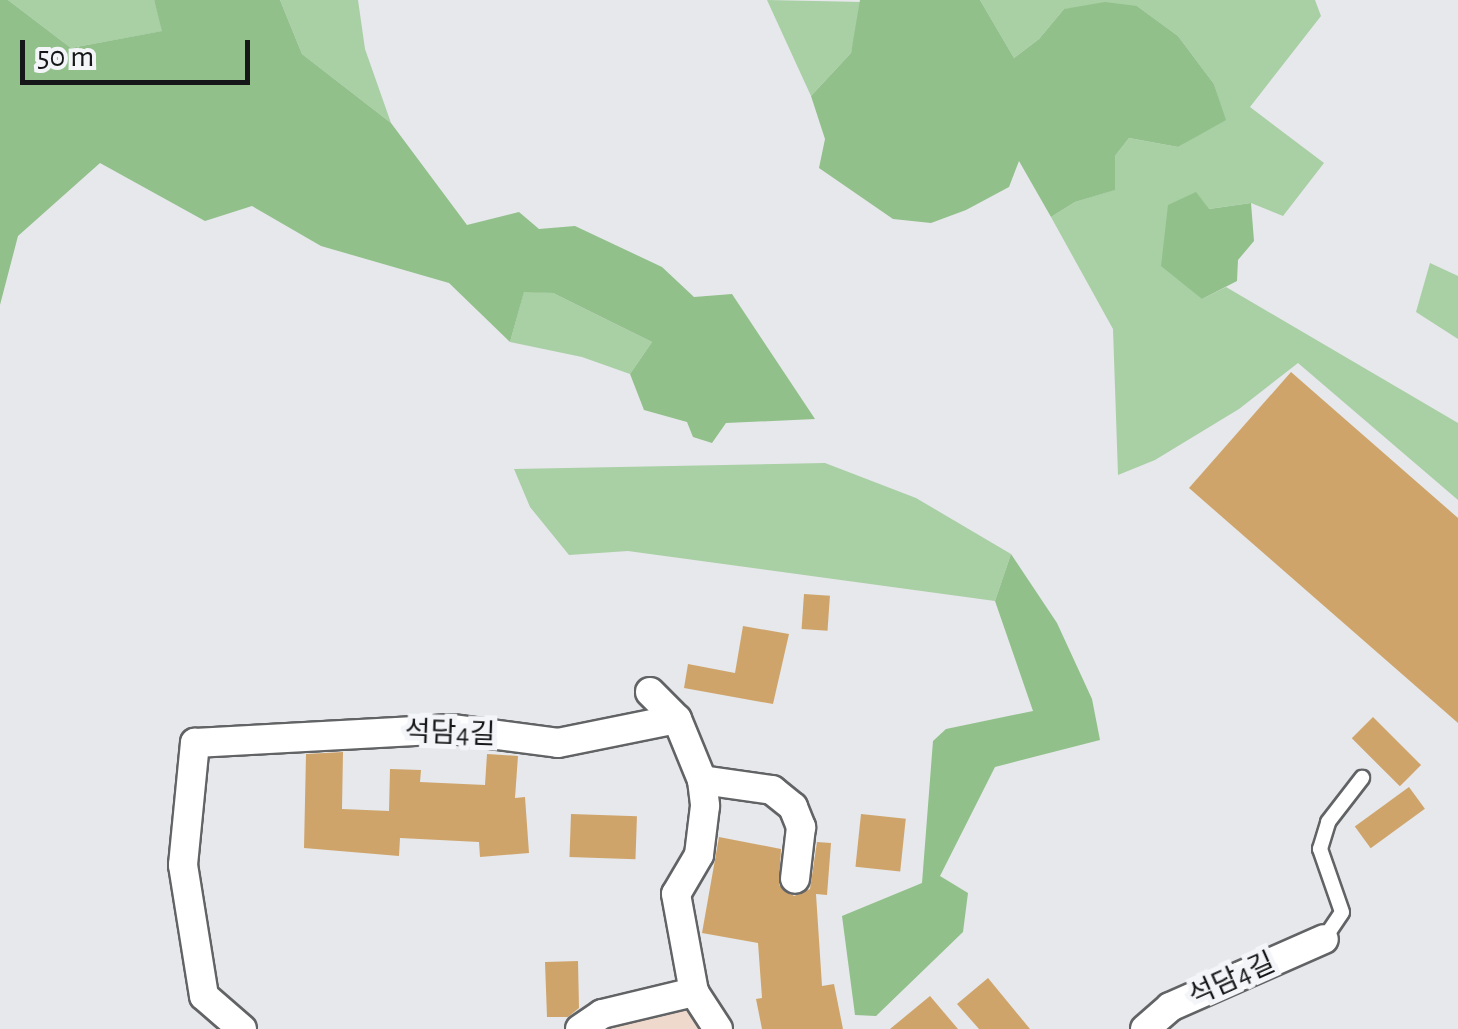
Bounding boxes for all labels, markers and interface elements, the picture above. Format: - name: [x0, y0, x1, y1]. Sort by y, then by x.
- scale bar: [25, 20, 255, 82]
- text: 50 m: [37, 42, 94, 72]
- street label: 석담4길: [404, 716, 496, 752]
- street label: 석담4길: [1184, 946, 1280, 1014]

